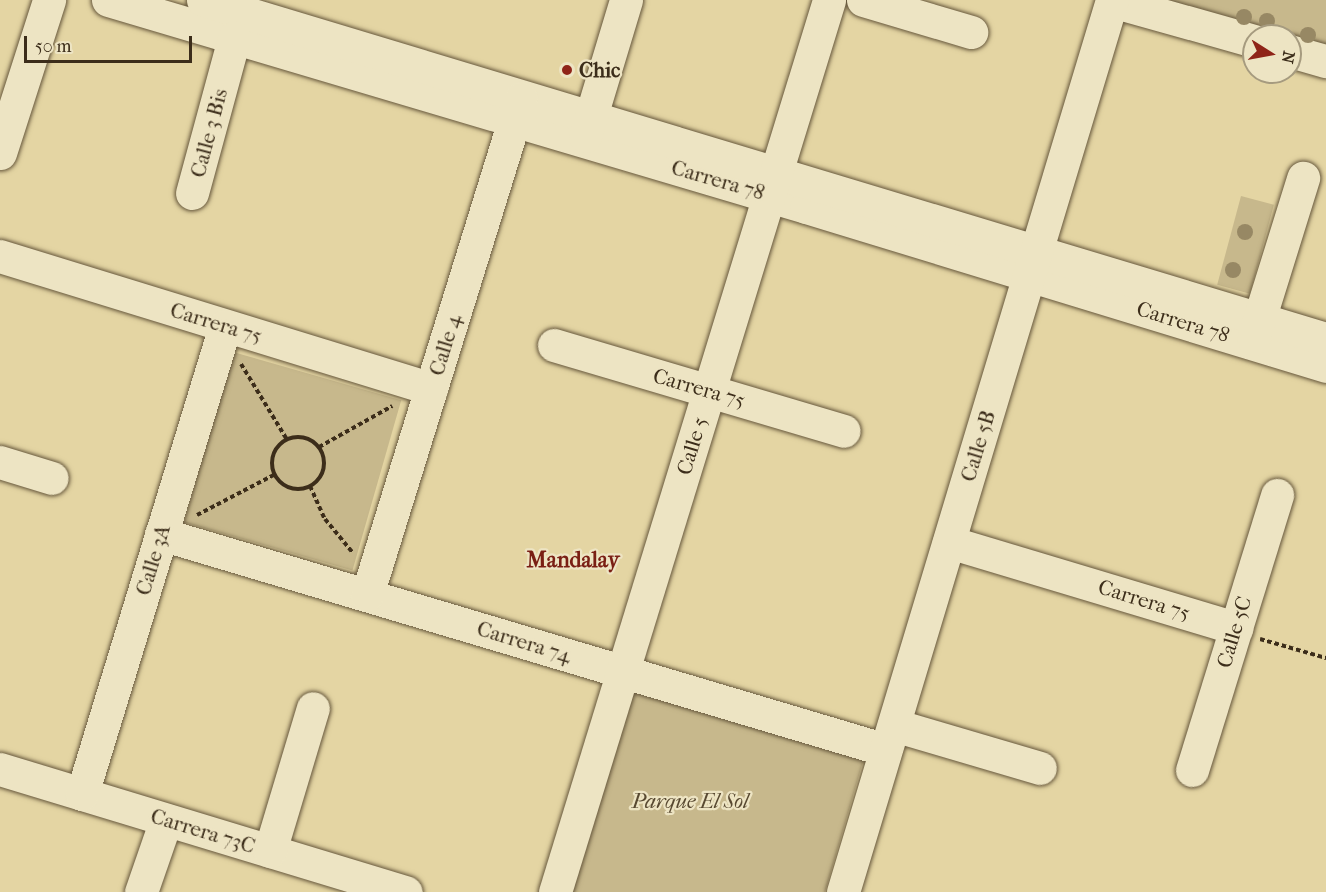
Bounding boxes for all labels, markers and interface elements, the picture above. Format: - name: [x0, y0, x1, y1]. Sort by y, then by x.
- scale bar: [27, 24, 195, 62]
- north arrow: [1242, 24, 1302, 84]
- text: 50 m: [35, 36, 71, 57]
- text: N: [1278, 49, 1299, 65]
- place label: Chic: [579, 57, 620, 83]
- marker: Chic: [560, 63, 574, 77]
- street label: Calle 3 Bis: [185, 86, 233, 180]
- street label: Carrera 78: [668, 155, 768, 205]
- street label: Carrera 78: [1134, 296, 1232, 348]
- street label: Carrera 75: [167, 297, 265, 349]
- street label: Calle 4: [424, 311, 466, 379]
- street label: Carrera 75: [650, 363, 748, 413]
- street label: Calle 5B: [955, 407, 1001, 485]
- street label: Calle 5: [671, 414, 713, 478]
- street label: Calle 3A: [130, 522, 176, 598]
- district label: Mandalay: [527, 548, 619, 574]
- street label: Carrera 75: [1095, 574, 1193, 626]
- street label: Calle 5C: [1211, 593, 1257, 671]
- street label: Carrera 74: [474, 616, 574, 668]
- park label: Parque El Sol: [632, 788, 748, 814]
- street label: Carrera 73C: [148, 803, 258, 859]

